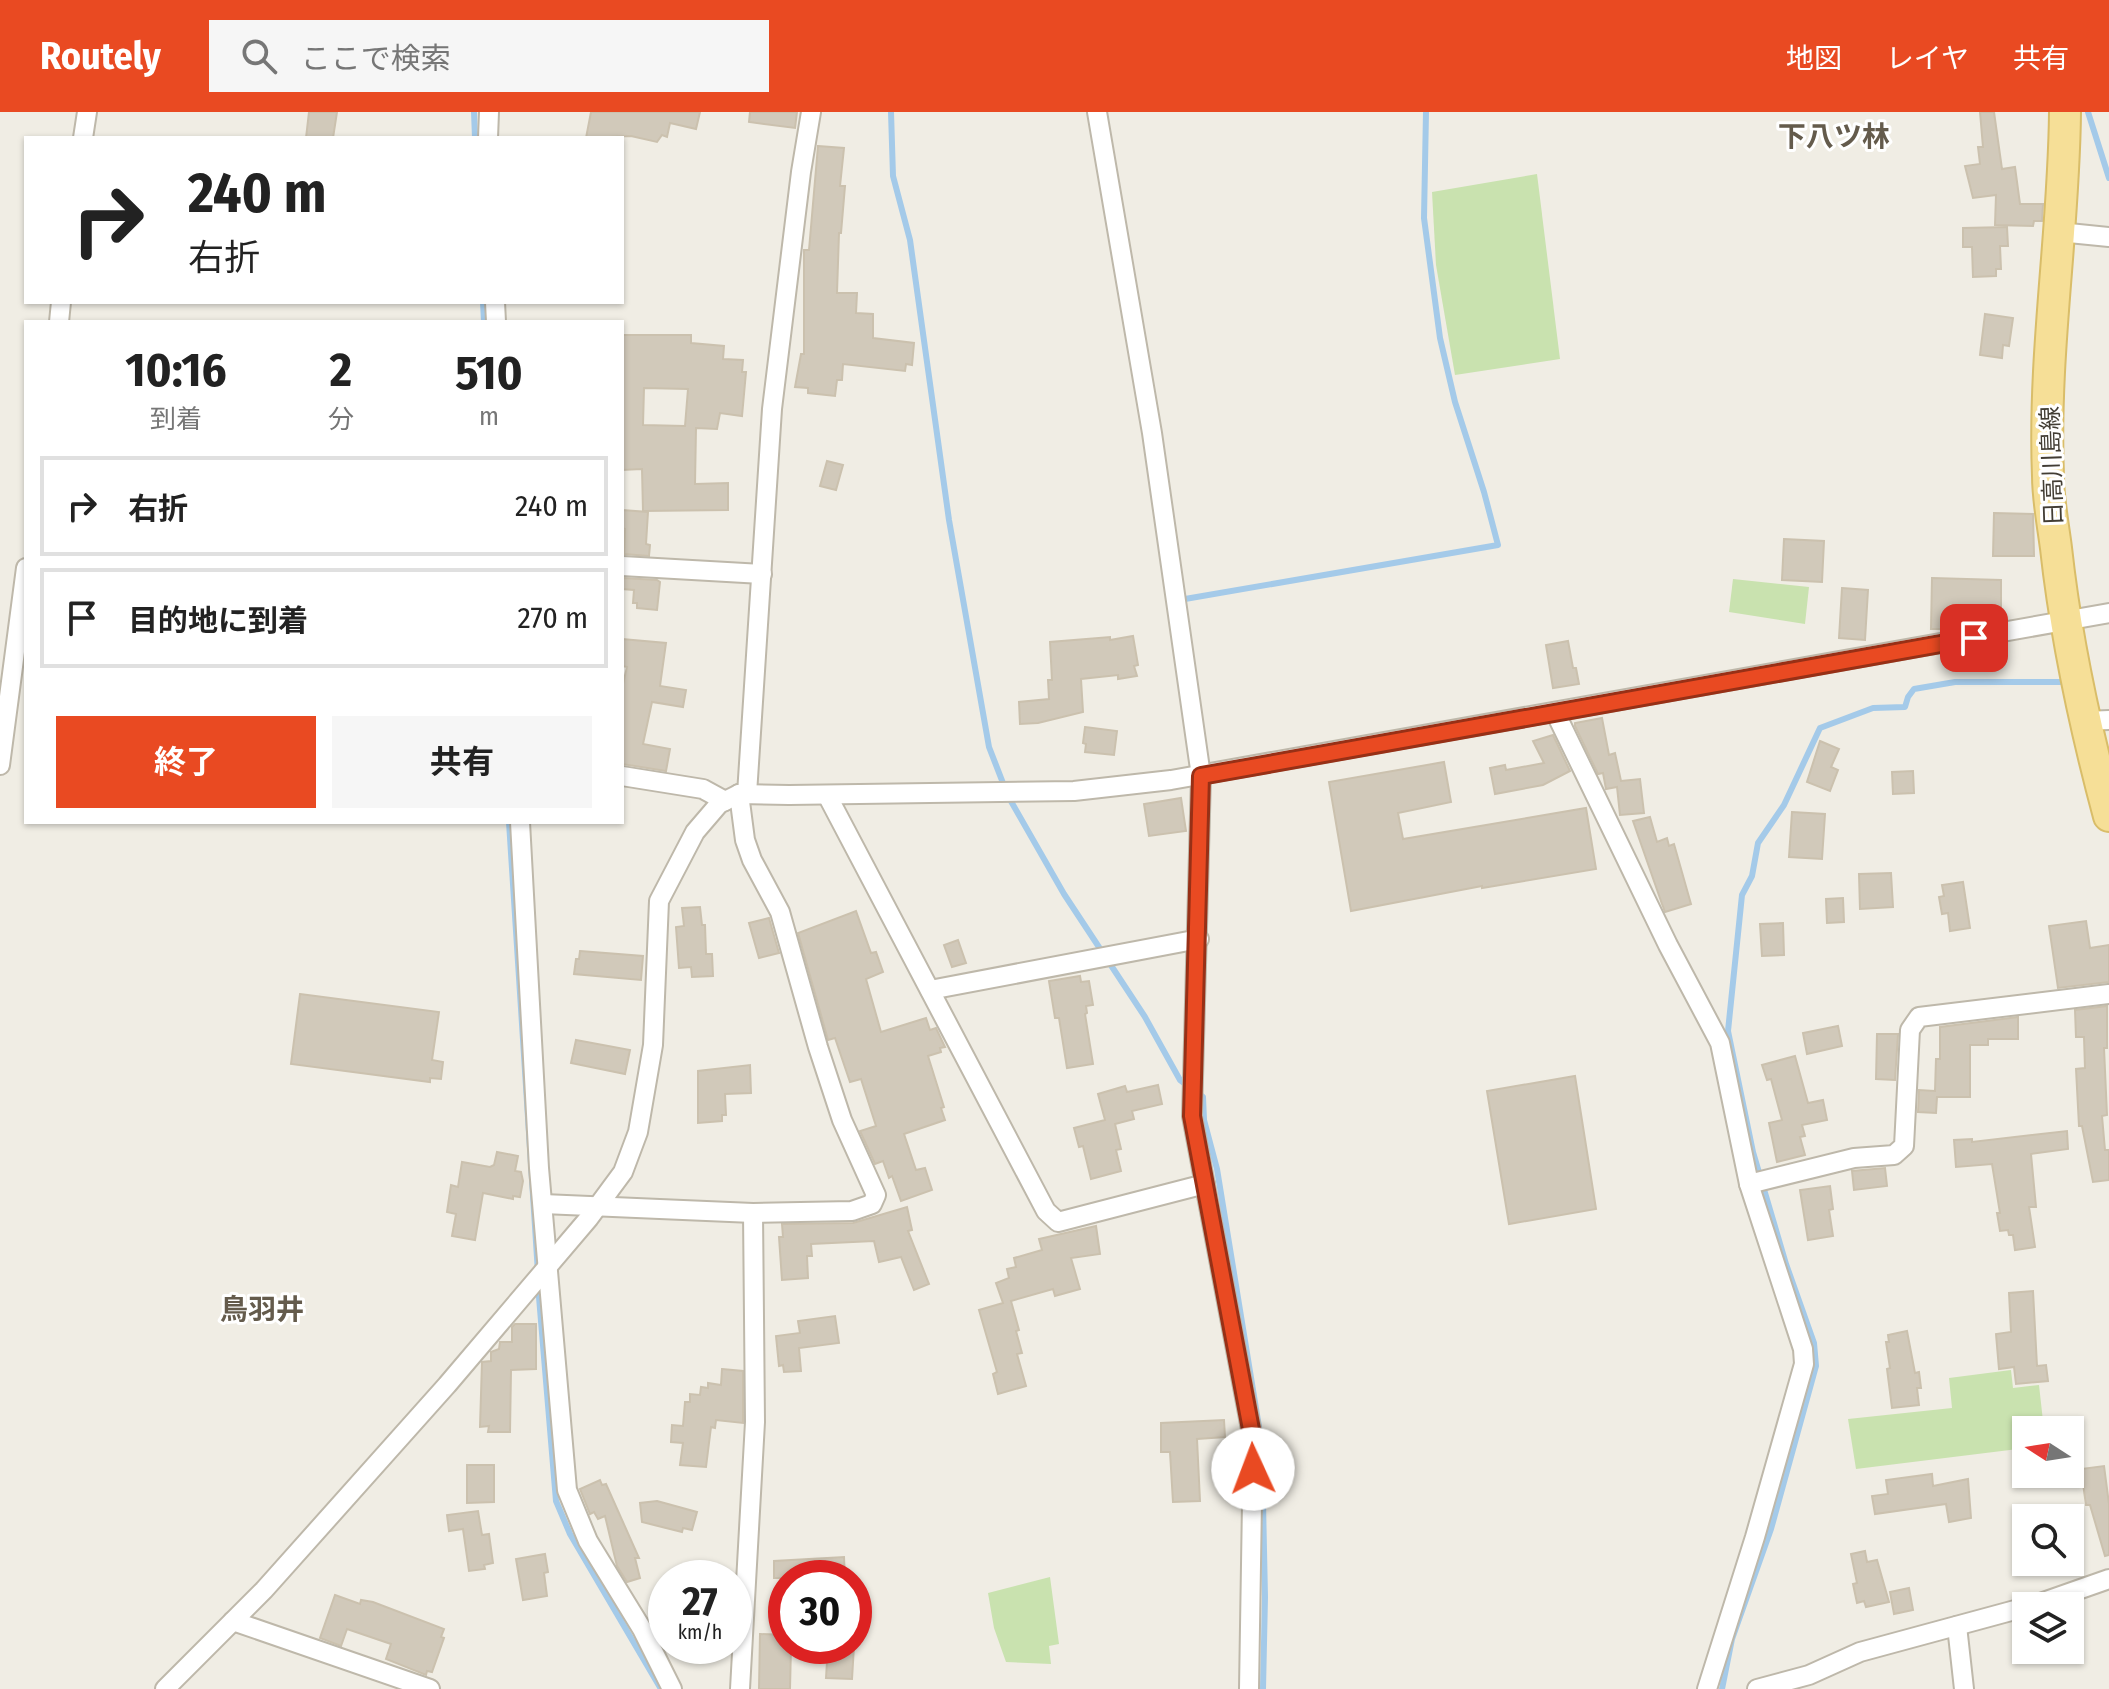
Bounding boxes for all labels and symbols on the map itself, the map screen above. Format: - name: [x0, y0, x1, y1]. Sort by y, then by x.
- district label: 下八ツ林: [1778, 120, 1890, 153]
- street label: 日高川島線: [2036, 406, 2068, 526]
- pin: [1940, 604, 2008, 672]
- district label: 鳥羽井: [220, 1293, 304, 1326]
- north arrow: [2012, 1416, 2084, 1488]
- position arrow: [1211, 1427, 1295, 1511]
- speed limit sign: 30: [768, 1560, 872, 1664]

